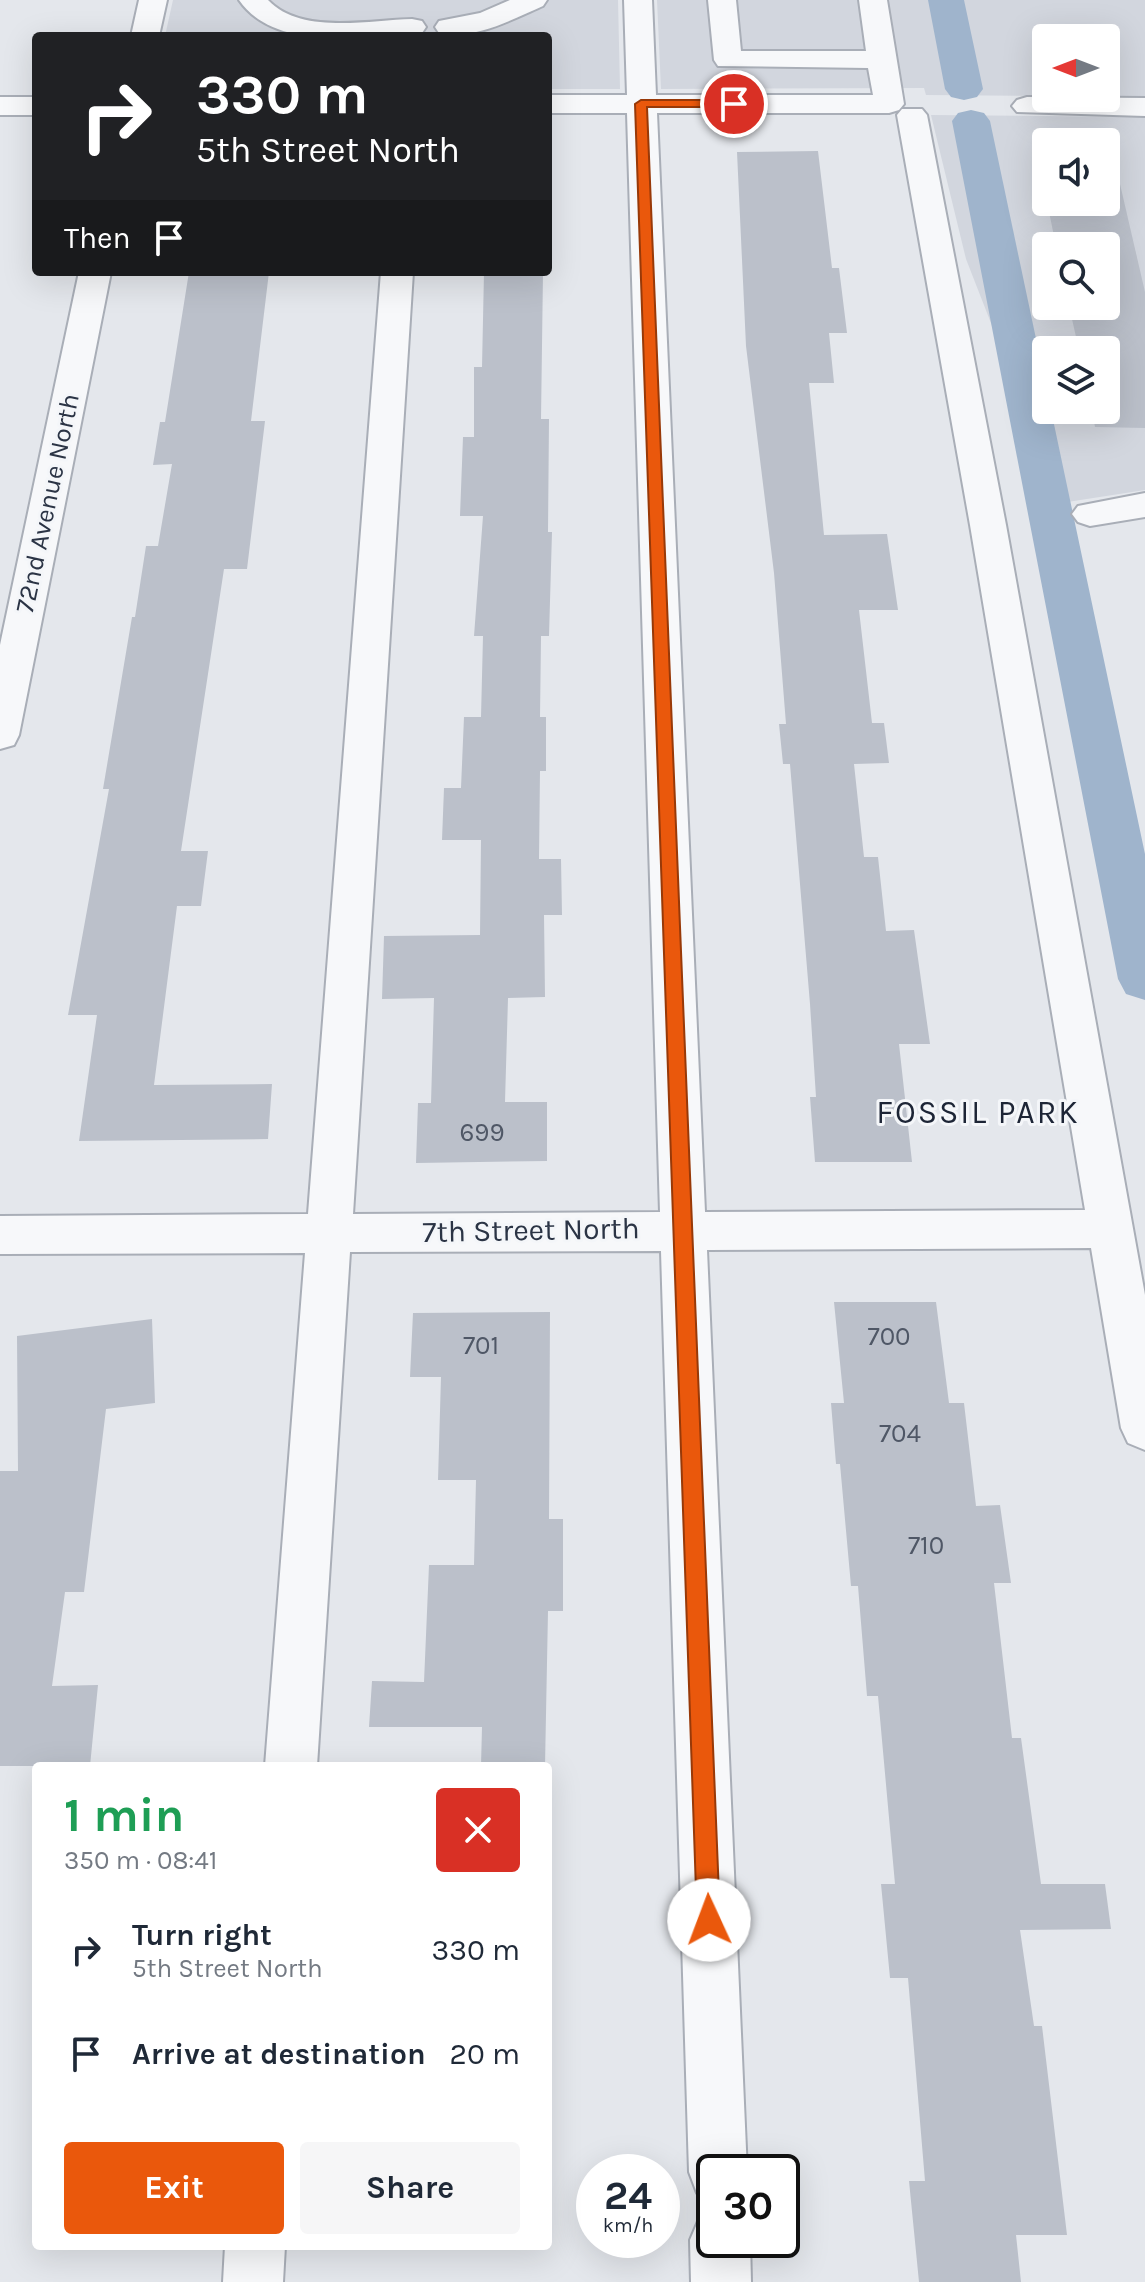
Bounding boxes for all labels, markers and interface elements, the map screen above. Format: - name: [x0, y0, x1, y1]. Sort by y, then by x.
- north arrow: [1032, 24, 1120, 112]
- map controls: [1032, 24, 1120, 424]
- text: 330 m: [196, 62, 368, 127]
- icon: right: [64, 64, 168, 168]
- pin: [700, 70, 768, 138]
- icon: arrive: [712, 82, 756, 126]
- button: sound: [1032, 128, 1120, 216]
- text: 5th Street North: [196, 129, 460, 171]
- icon: arrive: [147, 216, 191, 260]
- text: Then: [64, 220, 131, 256]
- button: search: [1032, 232, 1120, 320]
- button: layers: [1032, 336, 1120, 424]
- street label: 72nd Avenue North: [9, 391, 86, 615]
- district label: FOSSIL PARK: [876, 1094, 1080, 1131]
- house number: 699: [459, 1117, 505, 1148]
- street label: 7th Street North: [422, 1210, 640, 1250]
- house number: 700: [867, 1321, 911, 1352]
- house number: 701: [463, 1330, 499, 1361]
- house number: 704: [879, 1418, 921, 1449]
- house number: 710: [908, 1530, 944, 1561]
- text: 1 min: [64, 1787, 184, 1843]
- button: close: [436, 1788, 520, 1872]
- text: 350 m · 08:41: [64, 1845, 217, 1876]
- position arrow: [667, 1878, 751, 1962]
- text: Turn right: [132, 1917, 272, 1953]
- icon: right: [64, 1928, 108, 1972]
- text: 330 m: [432, 1932, 520, 1968]
- text: 5th Street North: [132, 1953, 323, 1984]
- icon: arrive: [64, 2032, 108, 2076]
- text: Arrive at destination: [132, 2036, 426, 2072]
- text: 20 m: [450, 2036, 520, 2072]
- button: Exit: [64, 2142, 284, 2234]
- button: Share: [300, 2142, 520, 2234]
- speed limit sign: 30: [696, 2154, 800, 2258]
- text: 24: [604, 2172, 652, 2219]
- text: km/h: [603, 2214, 653, 2237]

